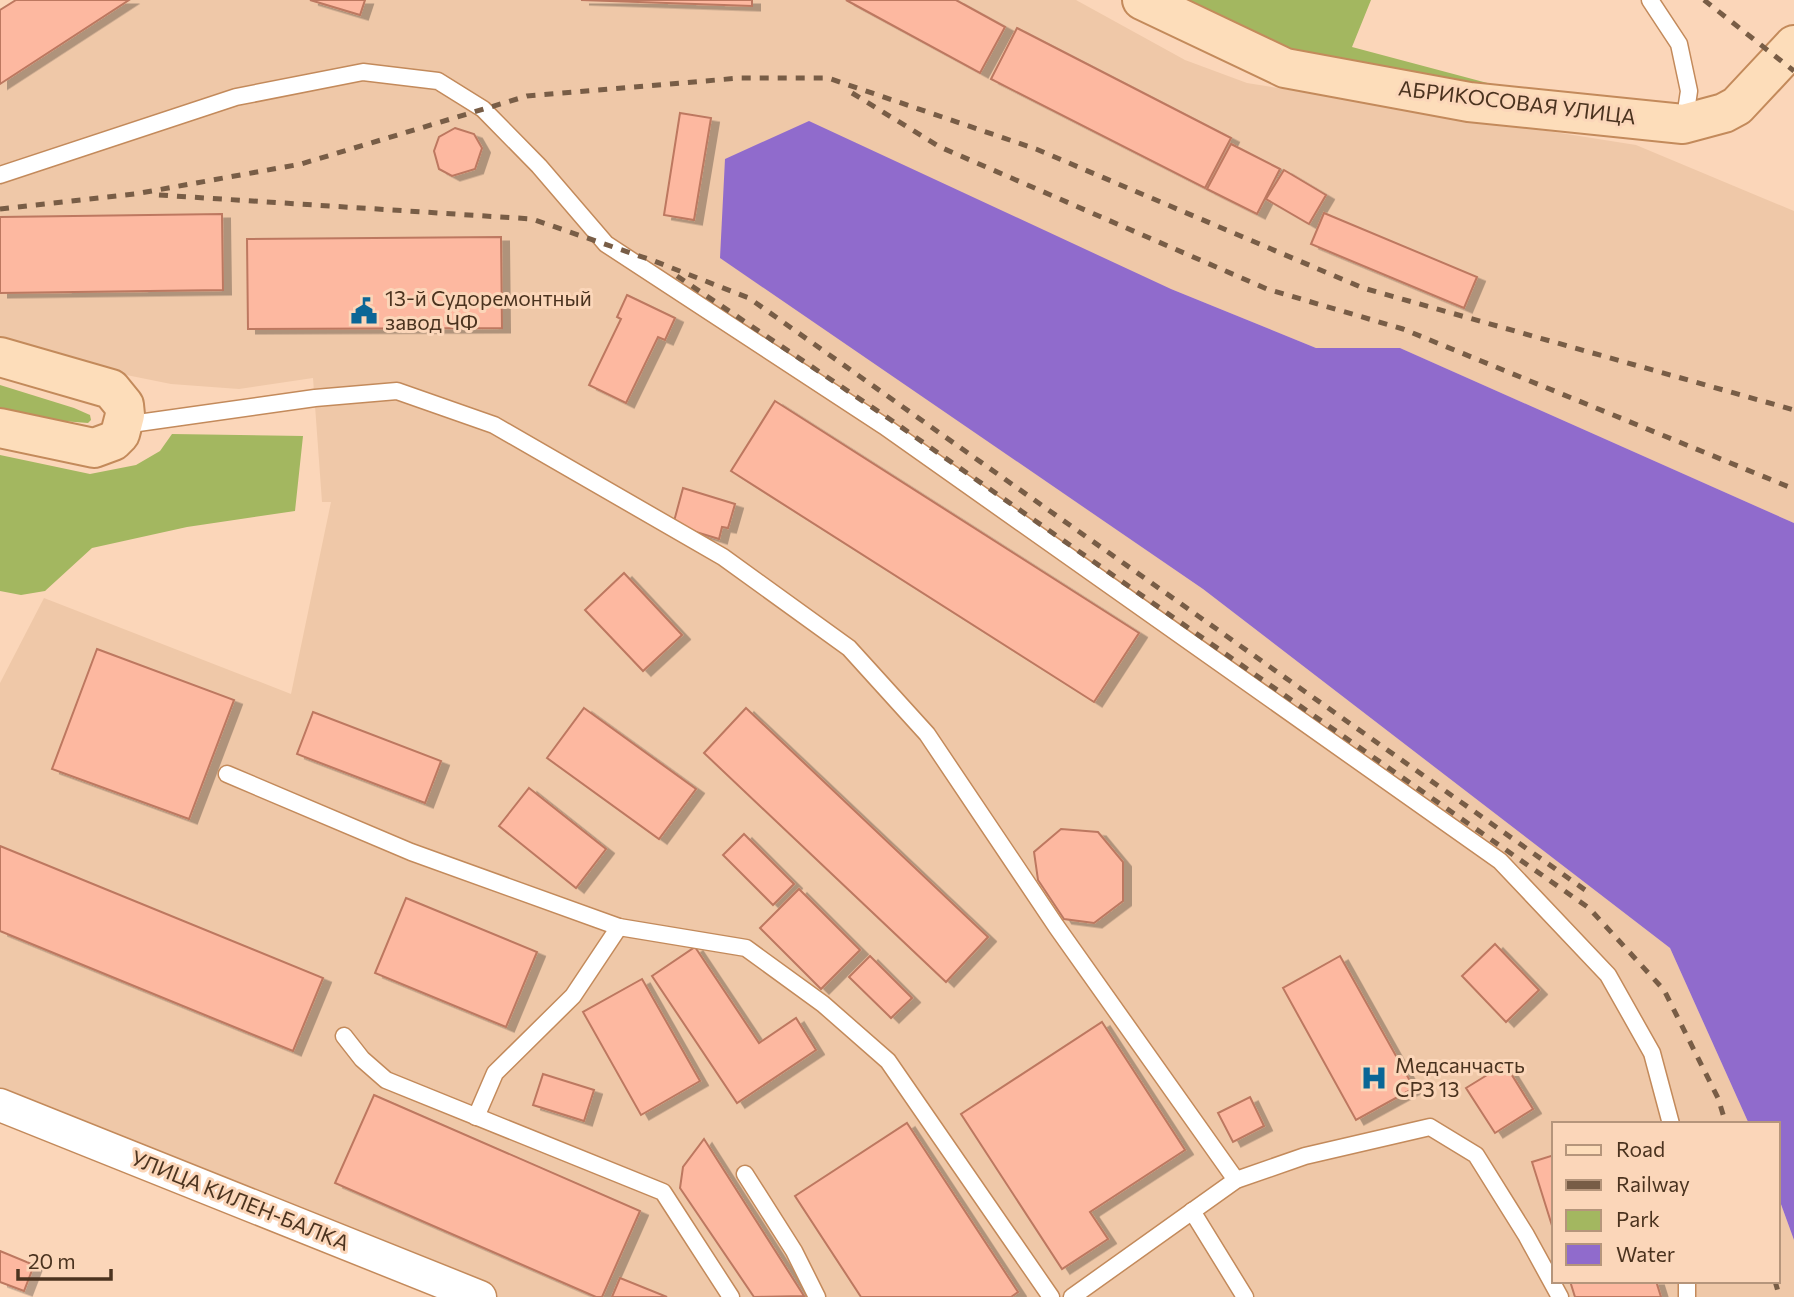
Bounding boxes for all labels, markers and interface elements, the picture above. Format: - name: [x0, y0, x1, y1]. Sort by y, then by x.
- street label: АБРИКОСОВАЯ УЛИЦА: [1397, 75, 1637, 128]
- place label: 13-й Судоремонтный завод ЧФ: [385, 285, 592, 334]
- public building icon: 13-й Судоремонтный завод ЧФ: [349, 296, 379, 326]
- place label: Медсанчасть СРЗ 13: [1395, 1052, 1525, 1101]
- hospital icon: Медсанчасть СРЗ 13: [1359, 1063, 1389, 1093]
- legend: [1552, 1122, 1780, 1283]
- text: Road: [1616, 1136, 1665, 1161]
- street label: УЛИЦА КИЛЕН-БАЛКА: [128, 1144, 353, 1255]
- text: Railway: [1616, 1171, 1690, 1196]
- text: Park: [1616, 1206, 1660, 1231]
- scale bar: [18, 1238, 110, 1282]
- text: Water: [1616, 1241, 1675, 1266]
- text: 20 m: [28, 1248, 76, 1273]

